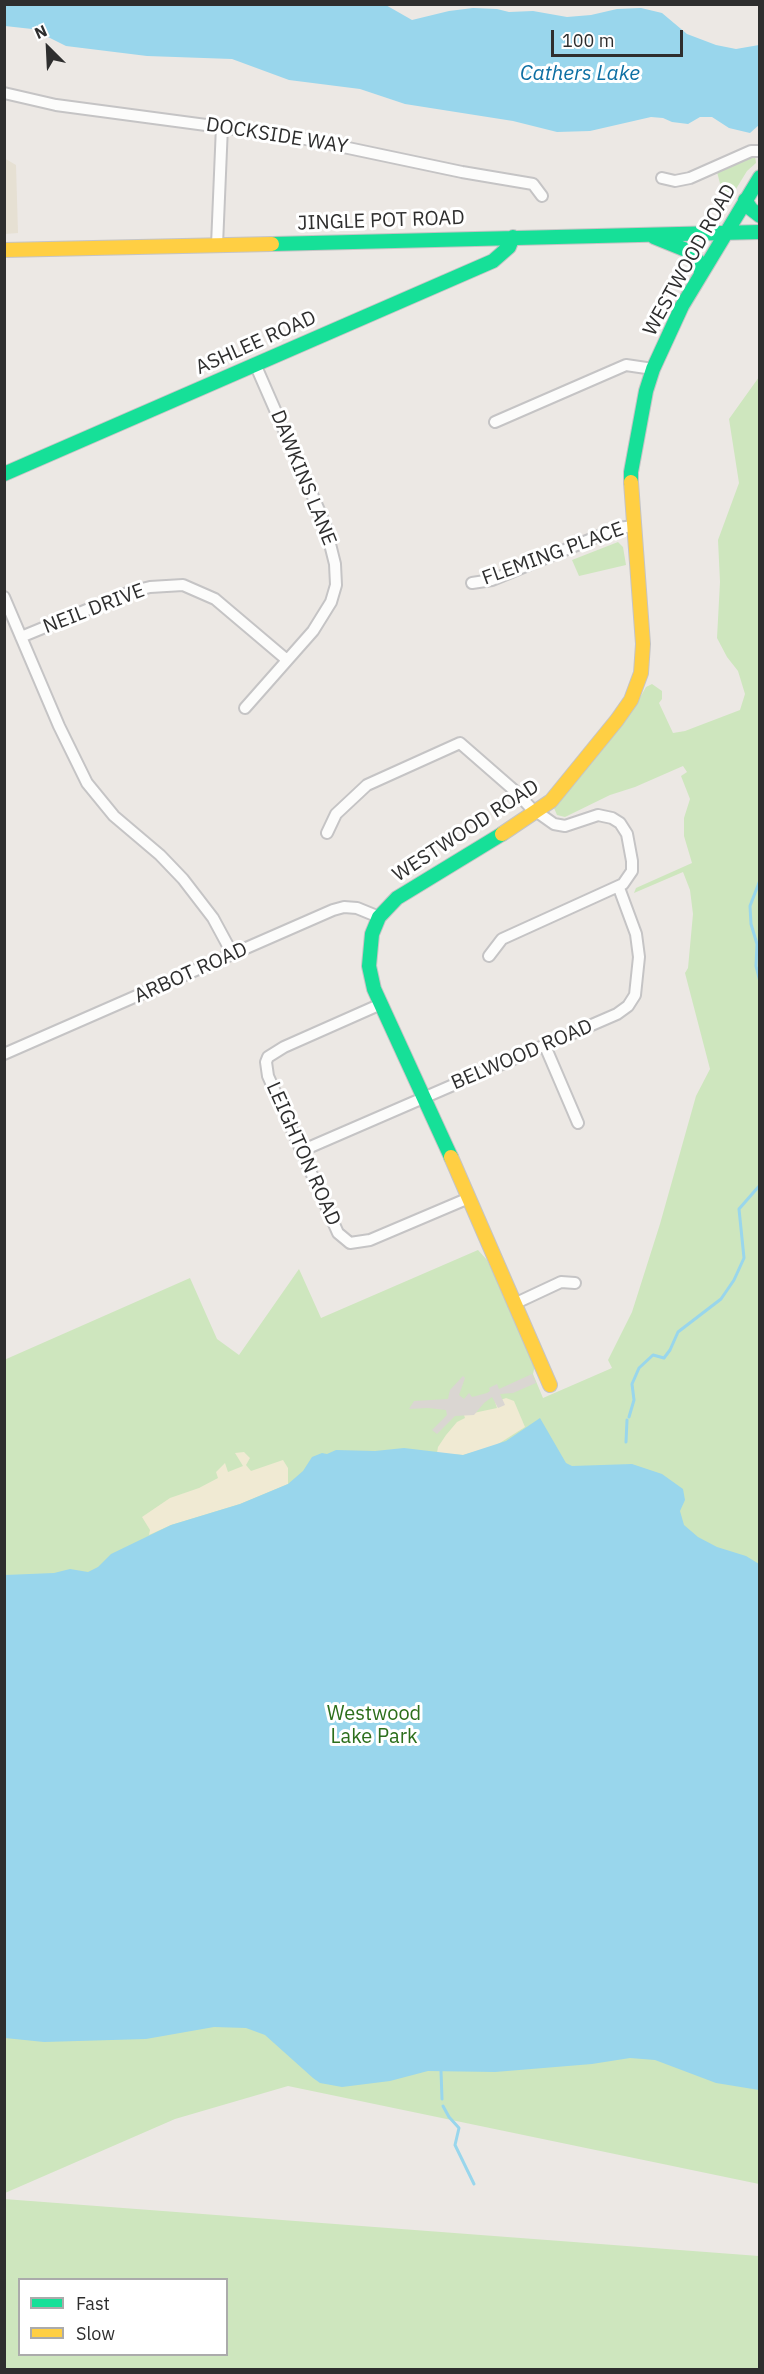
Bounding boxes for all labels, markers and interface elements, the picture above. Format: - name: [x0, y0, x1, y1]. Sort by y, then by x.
- north arrow: [18, 18, 78, 78]
- scale bar: [554, 18, 686, 56]
- text: N: [31, 20, 50, 43]
- text: 100 m: [562, 29, 614, 52]
- water label: Cathers Lake: [520, 61, 640, 87]
- street label: DOCKSIDE WAY: [204, 113, 350, 159]
- street label: WESTWOOD ROAD: [638, 180, 742, 340]
- street label: JINGLE POT ROAD: [297, 206, 465, 236]
- street label: ASHLEE ROAD: [192, 306, 320, 380]
- street label: DAWKINS LANE: [265, 407, 341, 549]
- street label: FLEMING PLACE: [479, 517, 627, 591]
- street label: NEIL DRIVE: [40, 579, 148, 639]
- street label: WESTWOOD ROAD: [388, 775, 544, 887]
- street label: ARBOT ROAD: [131, 937, 251, 1009]
- street label: BELWOOD ROAD: [448, 1014, 596, 1096]
- street label: LEIGHTON ROAD: [261, 1079, 345, 1229]
- park label: Westwood Lake Park: [327, 1702, 421, 1749]
- legend: [18, 2278, 228, 2356]
- text: Fast: [76, 2292, 110, 2315]
- text: Slow: [76, 2322, 115, 2345]

